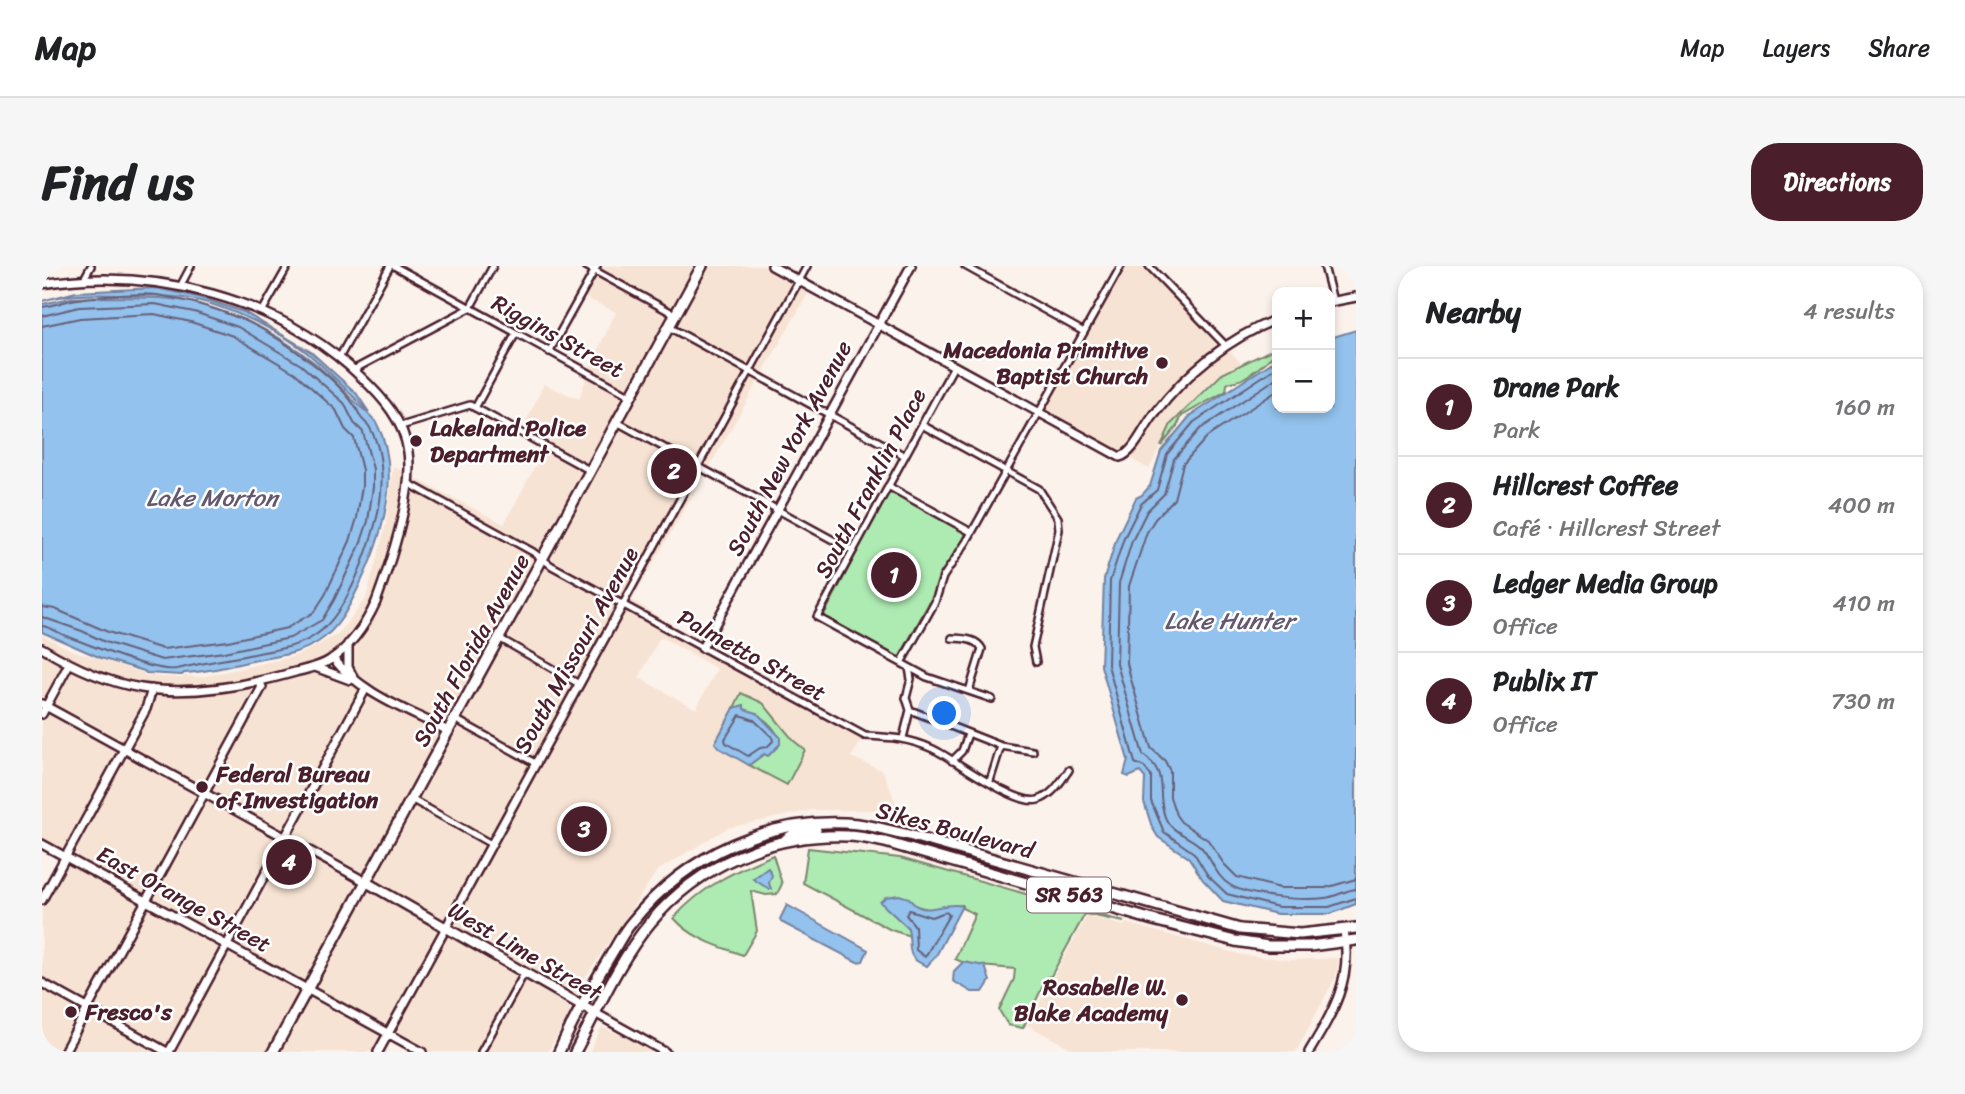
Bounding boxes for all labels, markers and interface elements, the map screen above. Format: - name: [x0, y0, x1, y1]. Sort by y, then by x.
- text: Map: [35, 19, 96, 77]
- text: Map: [1680, 27, 1725, 69]
- text: Layers: [1763, 27, 1830, 69]
- text: Share: [1868, 27, 1930, 69]
- text: Find us: [42, 139, 194, 226]
- button: Directions: [1751, 143, 1923, 221]
- street label: Riggins Street: [484, 283, 632, 390]
- text: Nearby: [1426, 285, 1521, 339]
- map controls: [1272, 287, 1335, 413]
- button: +: [1272, 287, 1335, 350]
- text: 4 results: [1803, 291, 1895, 332]
- place label: Macedonia Primitive Baptist Church: [942, 330, 1149, 397]
- street label: South New York Avenue: [715, 333, 864, 564]
- button: −: [1272, 350, 1335, 413]
- marker: Macedonia Primitive Baptist Church: [1154, 355, 1170, 371]
- text: Drane Park: [1493, 364, 1619, 410]
- street label: South Franklin Place: [803, 381, 938, 586]
- text: 1: [1444, 387, 1454, 428]
- text: 160 m: [1834, 387, 1895, 428]
- place label: Lakeland Police Department: [430, 408, 587, 475]
- text: Park: [1493, 410, 1540, 451]
- marker: Lakeland Police Department: [408, 433, 424, 449]
- pin: 2: [651, 445, 697, 497]
- text: Hillcrest Coffee: [1493, 462, 1678, 508]
- water label: Lake Morton: [146, 477, 281, 519]
- text: 2: [1442, 485, 1456, 526]
- text: 400 m: [1828, 485, 1895, 526]
- text: Café · Hillcrest Street: [1493, 508, 1720, 549]
- street label: South Missouri Avenue: [502, 539, 651, 762]
- street label: South Florida Avenue: [401, 546, 542, 755]
- pin: 1: [871, 549, 917, 601]
- text: Ledger Media Group: [1493, 560, 1718, 606]
- text: 3: [1443, 583, 1455, 624]
- text: 410 m: [1833, 583, 1895, 624]
- street label: Palmetto Street: [670, 598, 834, 713]
- water label: Lake Hunter: [1164, 600, 1298, 642]
- text: Office: [1493, 606, 1558, 647]
- text: Publix IT: [1493, 658, 1596, 704]
- text: 4: [1442, 681, 1456, 722]
- text: 730 m: [1831, 681, 1895, 722]
- your location: [927, 696, 961, 730]
- text: Office: [1493, 704, 1558, 745]
- place label: Federal Bureau of Investigation: [215, 754, 379, 821]
- marker: Federal Bureau of Investigation: [194, 779, 210, 795]
- street label: Sikes Boulevard: [871, 790, 1040, 872]
- pin: 3: [561, 803, 607, 855]
- street label: East Orange Street: [89, 834, 279, 965]
- pin: 4: [266, 836, 312, 888]
- road number: SR 563: [1027, 878, 1111, 912]
- street label: West Lime Street: [440, 891, 611, 1013]
- place label: Rosabelle W. Blake Academy: [1014, 967, 1169, 1034]
- place label: Fresco's: [84, 992, 173, 1033]
- marker: Rosabelle W. Blake Academy: [1174, 992, 1190, 1008]
- marker: Fresco's: [63, 1004, 79, 1020]

